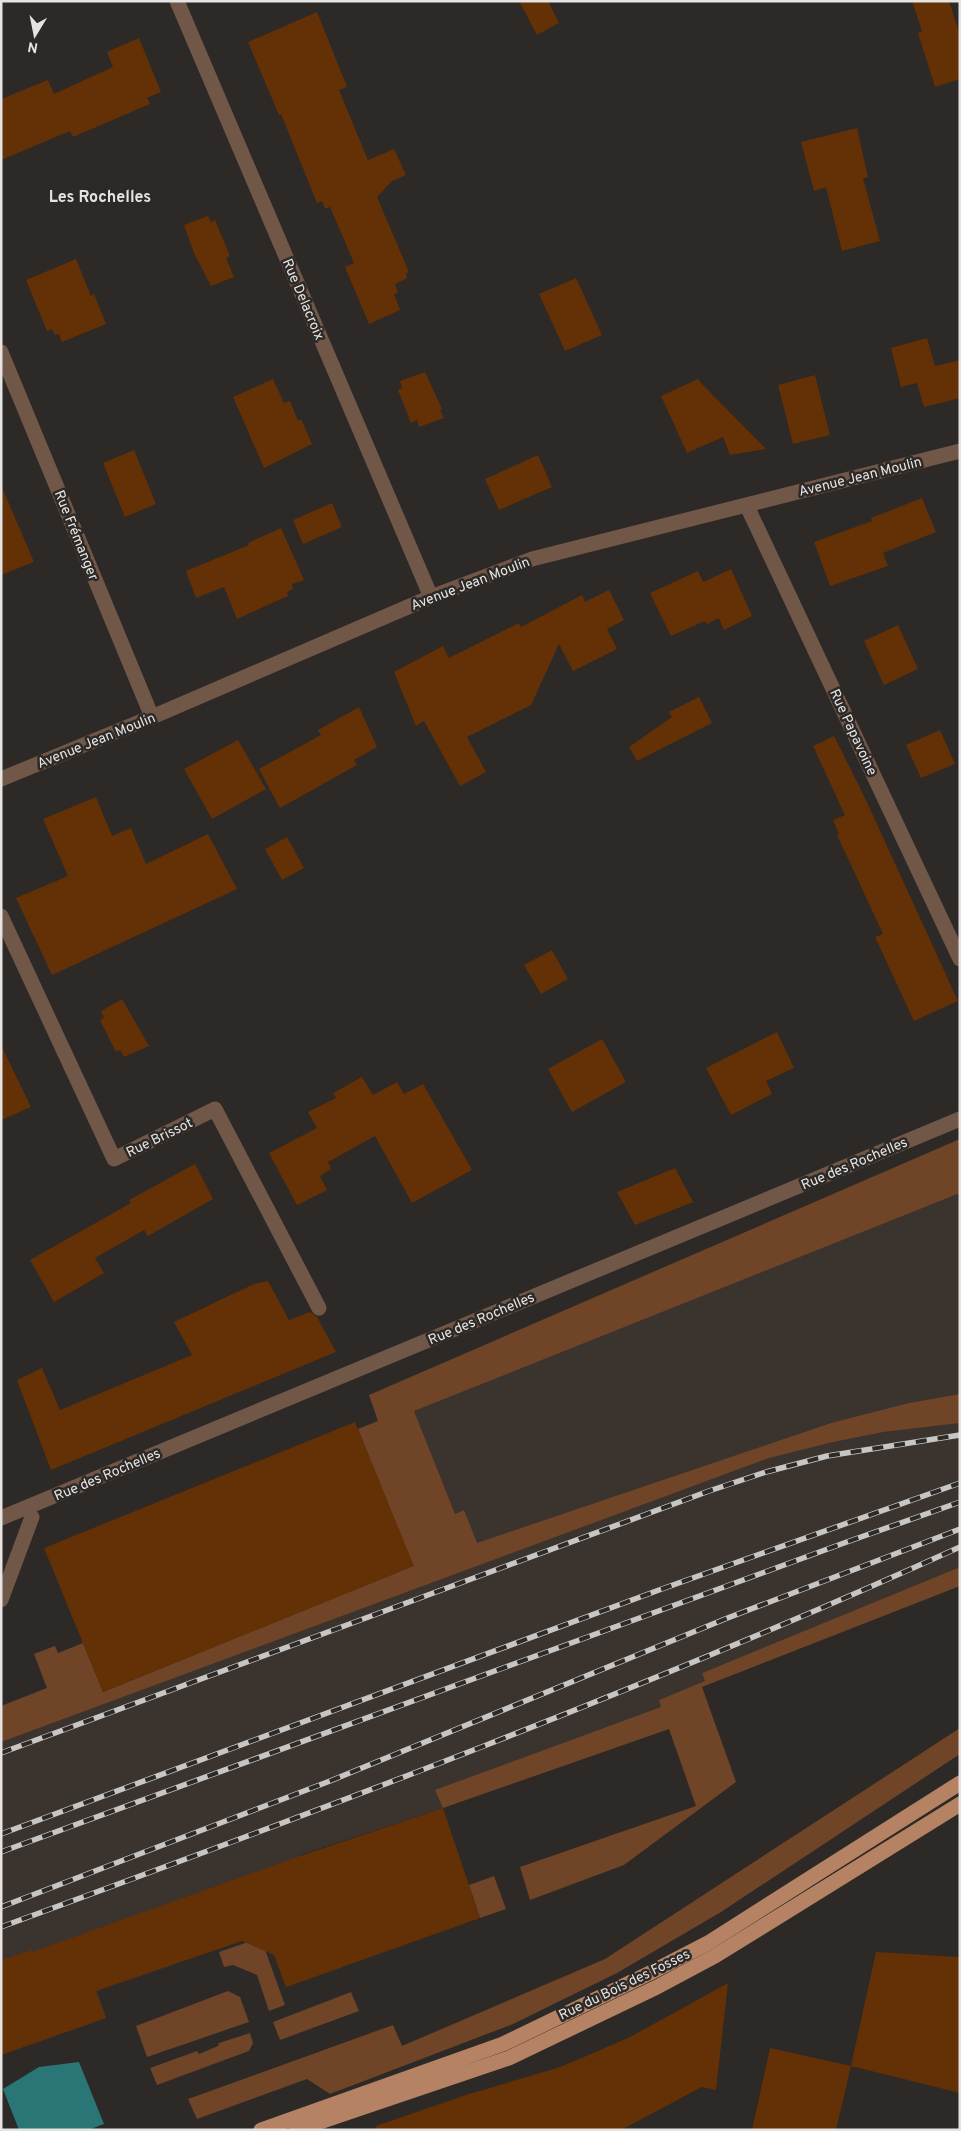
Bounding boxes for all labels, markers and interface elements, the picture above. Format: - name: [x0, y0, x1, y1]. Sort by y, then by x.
- north arrow: [10, 10, 60, 60]
- text: N: [27, 37, 39, 56]
- district label: Les Rochelles: [49, 188, 151, 208]
- street label: Rue Delacroix: [278, 256, 327, 343]
- street label: Avenue Jean Moulin: [797, 454, 924, 501]
- street label: Rue Frémanger: [50, 488, 102, 584]
- street label: Avenue Jean Moulin: [409, 554, 532, 615]
- street label: Rue Papavoine: [825, 687, 880, 779]
- street label: Avenue Jean Moulin: [35, 710, 158, 773]
- street label: Rue Brissot: [124, 1115, 196, 1162]
- street label: Rue des Rochelles: [799, 1134, 910, 1194]
- street label: Rue des Rochelles: [426, 1289, 537, 1349]
- street label: Rue des Rochelles: [52, 1445, 163, 1505]
- street label: Rue du Bois des Fosses: [556, 1946, 693, 2025]

